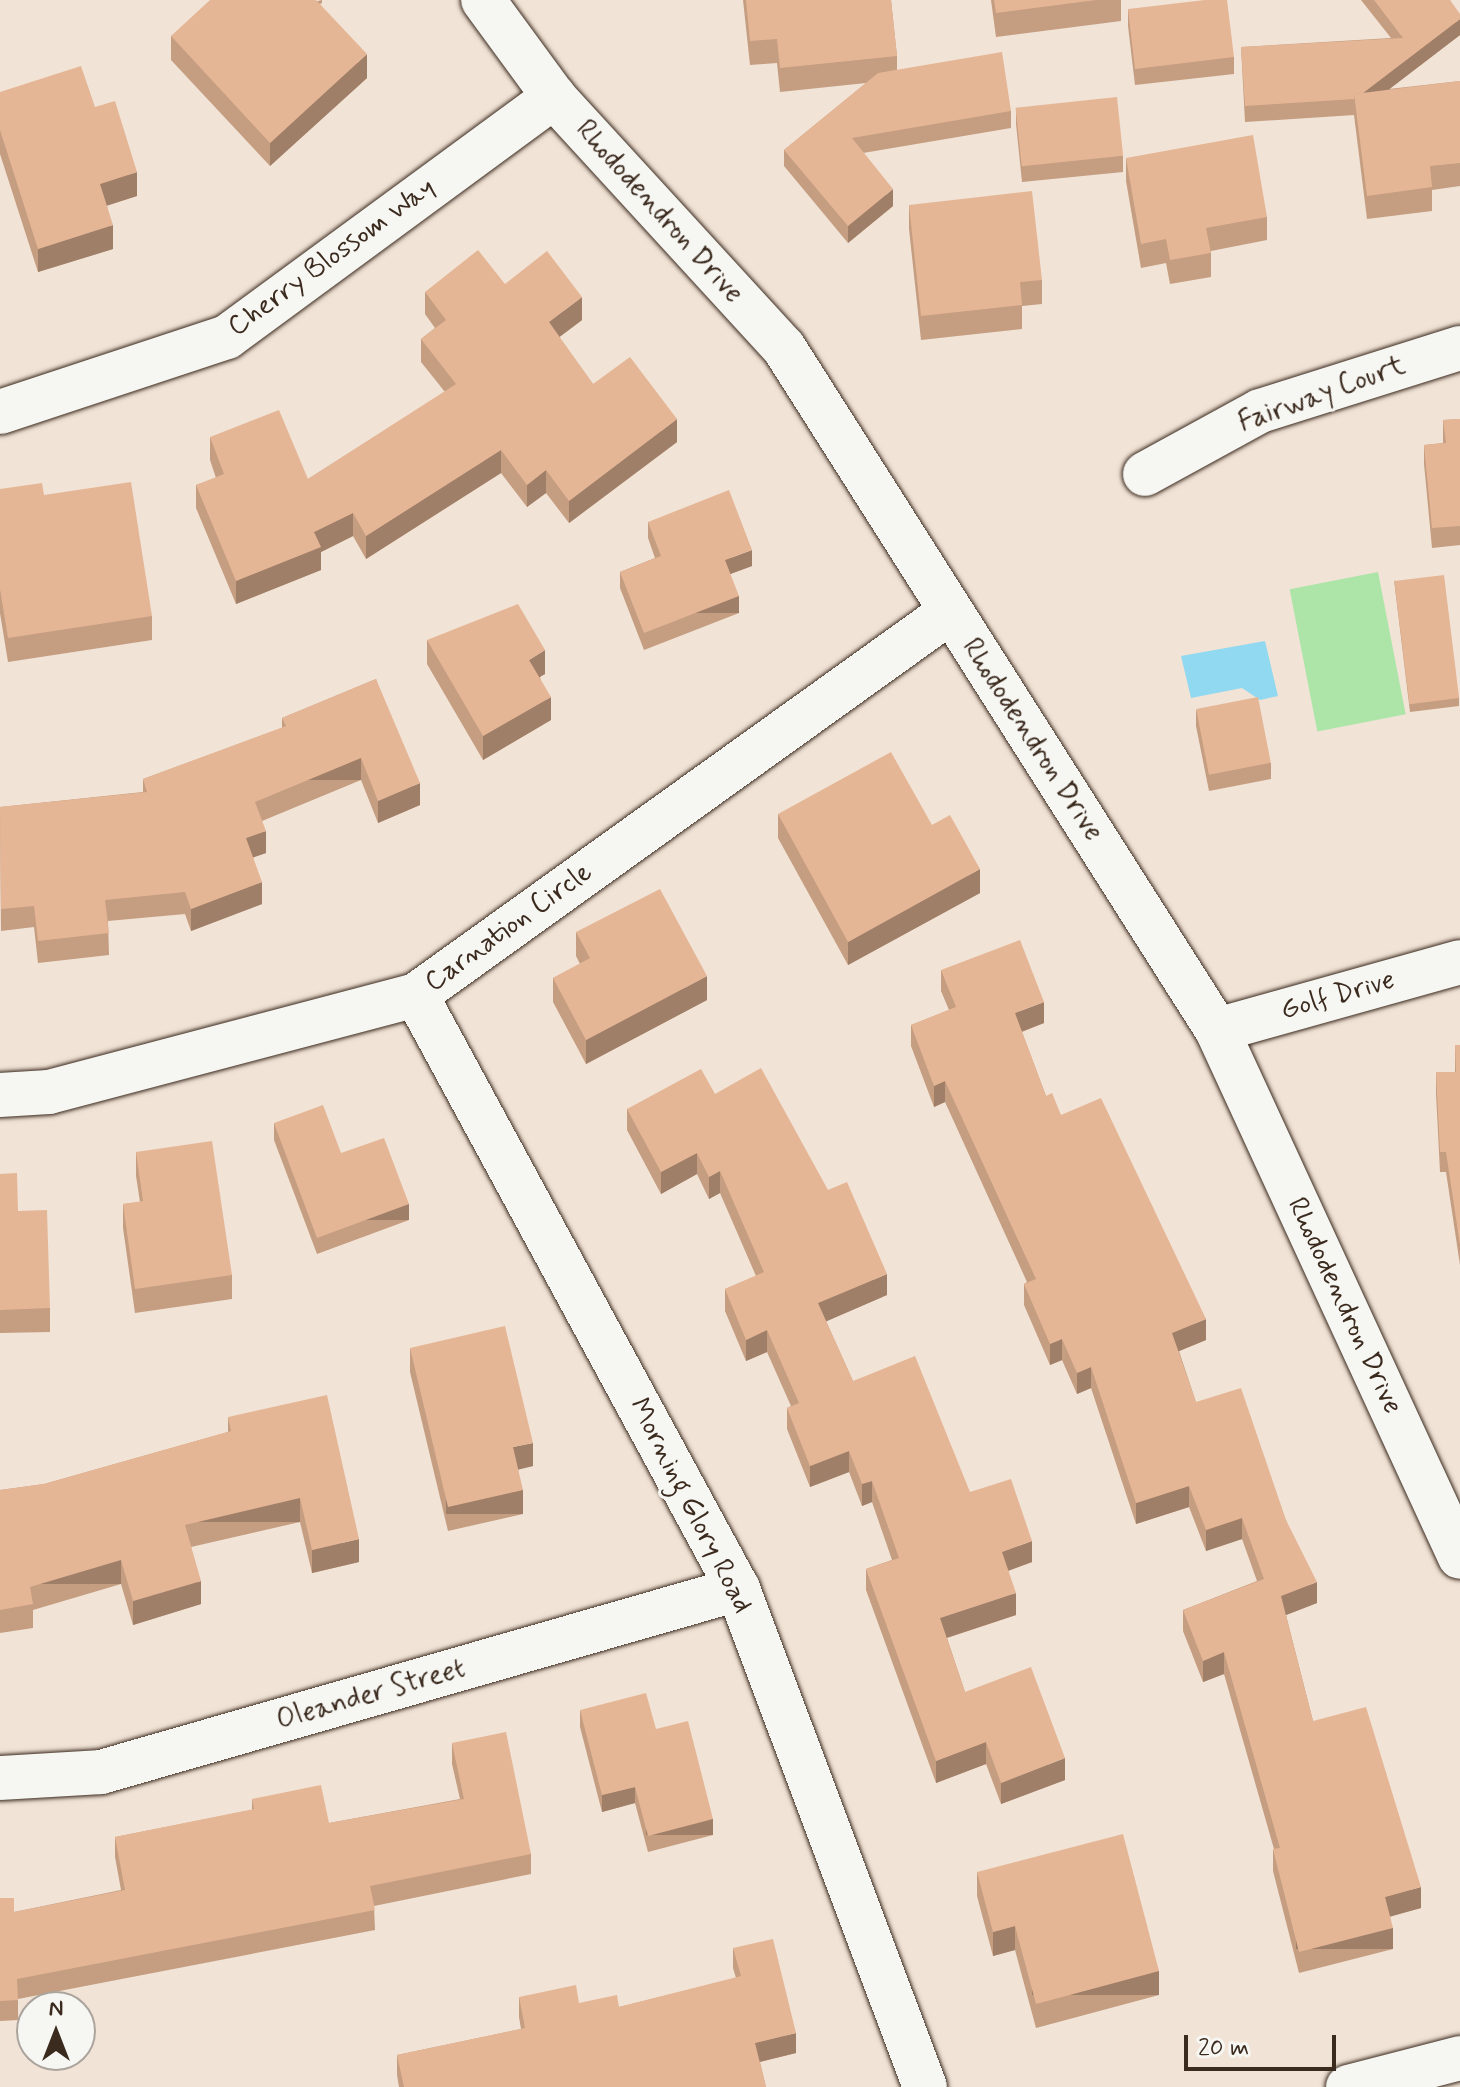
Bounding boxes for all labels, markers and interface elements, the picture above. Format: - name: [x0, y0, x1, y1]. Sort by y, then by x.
- street label: Rhododendron Drive: [569, 114, 749, 310]
- street label: Cherry Blossom Way: [219, 170, 445, 346]
- street label: Fairway Court: [1235, 349, 1409, 441]
- street label: Rhododendron Drive: [955, 633, 1109, 847]
- street label: Carnation Circle: [418, 856, 600, 1000]
- street label: Golf Drive: [1277, 964, 1399, 1028]
- street label: Rhododendron Drive: [1280, 1193, 1408, 1419]
- street label: Morning Glory Road: [621, 1392, 759, 1620]
- street label: Oleander Street: [270, 1651, 472, 1739]
- north arrow: [16, 1991, 96, 2071]
- text: N: [49, 1995, 63, 2023]
- scale bar: [1188, 2019, 1340, 2069]
- text: 20 m: [1198, 2033, 1249, 2064]

